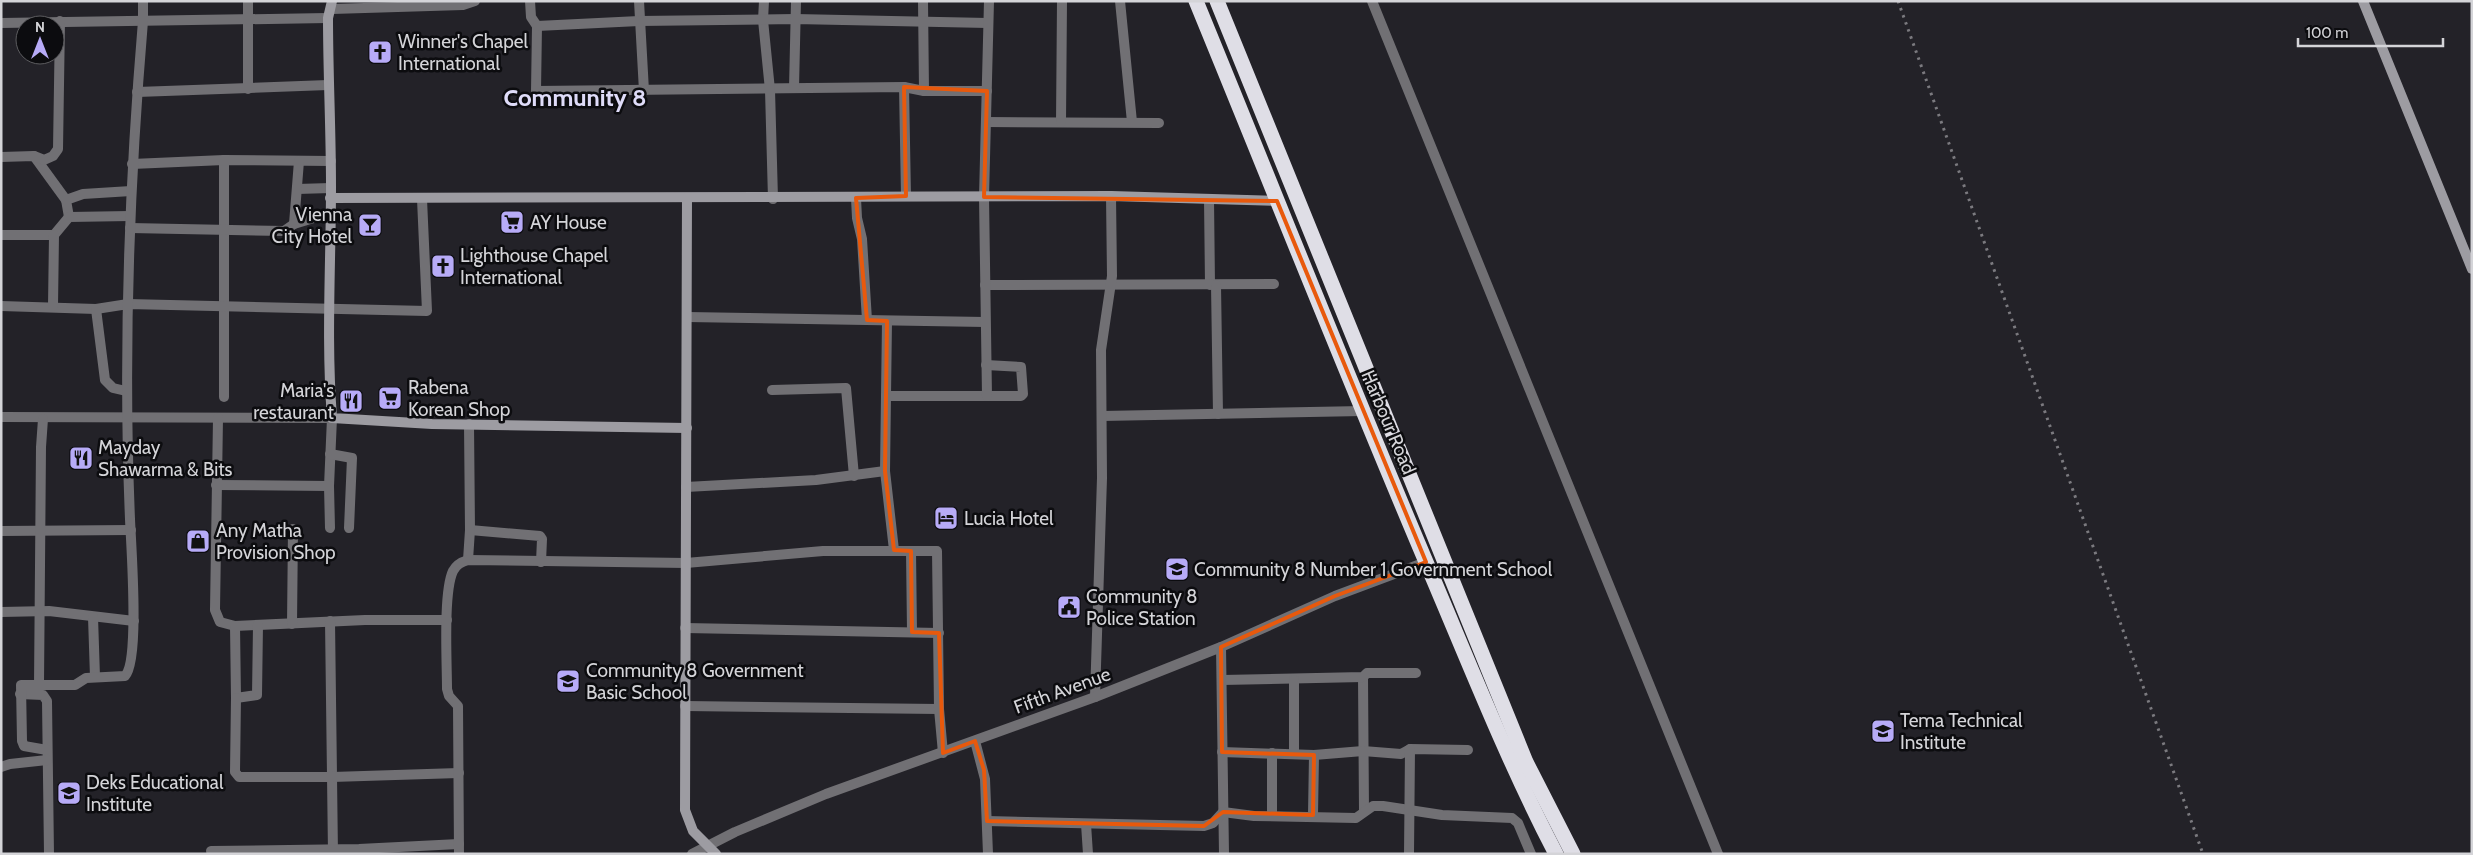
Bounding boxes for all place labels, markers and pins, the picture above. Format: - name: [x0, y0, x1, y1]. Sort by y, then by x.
- place label: Winner's Chapel International: [398, 30, 528, 75]
- church icon: Winner's Chapel International: [367, 39, 393, 65]
- place label: Vienna City Hotel: [271, 203, 353, 248]
- supermarket icon: AY House: [499, 209, 525, 235]
- place label: AY House: [530, 211, 607, 234]
- bar icon: Vienna City Hotel: [357, 212, 383, 238]
- place label: Lighthouse Chapel International: [460, 244, 609, 289]
- church icon: Lighthouse Chapel International: [430, 253, 456, 279]
- place label: Rabena Korean Shop: [408, 376, 510, 421]
- place label: Maria's restaurant: [253, 379, 335, 424]
- supermarket icon: Rabena Korean Shop: [377, 385, 403, 411]
- restaurant icon: Maria's restaurant: [338, 388, 364, 414]
- place label: Mayday Shawarma & Bits: [98, 436, 233, 481]
- restaurant icon: Mayday Shawarma & Bits: [68, 445, 94, 471]
- hotel icon: Lucia Hotel: [933, 505, 959, 531]
- place label: Lucia Hotel: [964, 507, 1054, 530]
- place label: Any Matha Provision Shop: [216, 519, 336, 564]
- shop icon: Any Matha Provision Shop: [185, 528, 211, 554]
- school or university icon: Community 8 Number 1 Government School: [1164, 556, 1190, 582]
- place label: Community 8 Number 1 Government School: [1194, 558, 1553, 581]
- place label: Community 8 Police Station: [1086, 585, 1198, 630]
- public building icon: Community 8 Police Station: [1056, 594, 1082, 620]
- place label: Community 8 Government Basic School: [586, 659, 804, 704]
- school or university icon: Community 8 Government Basic School: [555, 668, 581, 694]
- place label: Tema Technical Institute: [1900, 709, 2023, 754]
- school or university icon: Tema Technical Institute: [1870, 718, 1896, 744]
- place label: Deks Educational Institute: [86, 771, 224, 816]
- school or university icon: Deks Educational Institute: [56, 780, 82, 806]

